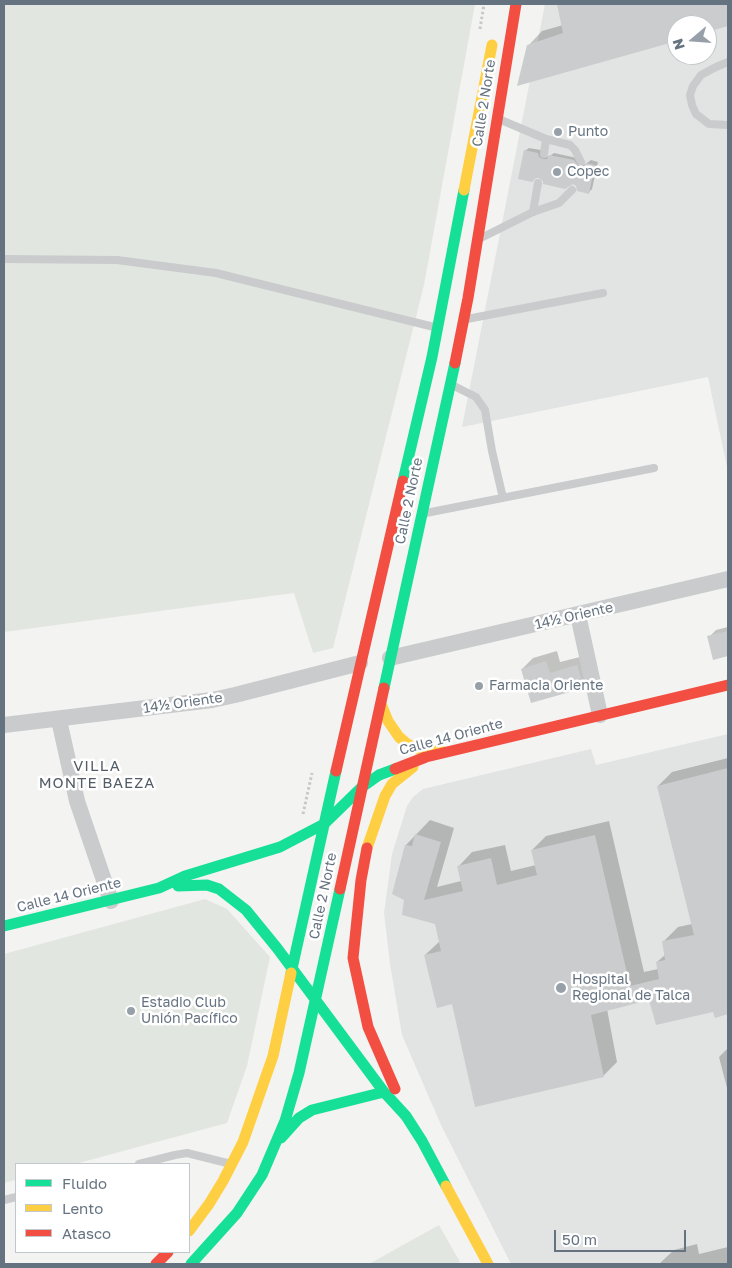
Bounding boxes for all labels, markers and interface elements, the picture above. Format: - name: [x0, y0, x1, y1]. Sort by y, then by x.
- north arrow: [667, 15, 717, 65]
- text: N: [668, 37, 688, 52]
- street label: Calle 2 Norte: [469, 58, 499, 148]
- place label: Punto: [568, 124, 608, 140]
- marker: Punto: [552, 126, 564, 138]
- place label: Copec: [567, 164, 609, 180]
- marker: Copec: [551, 166, 563, 178]
- street label: Calle 2 Norte: [392, 456, 426, 546]
- street label: 14½ Oriente: [533, 599, 615, 633]
- place label: Farmacia Oriente: [489, 678, 603, 694]
- marker: Farmacia Oriente: [473, 680, 485, 692]
- street label: 14½ Oriente: [142, 689, 224, 717]
- street label: Calle 14 Oriente: [397, 715, 505, 759]
- district label: VILLA MONTE BAEZA: [37, 757, 157, 792]
- street label: Calle 2 Norte: [306, 851, 340, 941]
- street label: Calle 14 Oriente: [15, 874, 123, 916]
- place label: Hospital Regional de Talca: [572, 972, 690, 1004]
- marker: Hospital Regional de Talca: [554, 981, 568, 995]
- place label: Estadio Club Unión Pacífico: [141, 995, 238, 1028]
- marker: Estadio Club Unión Pacífico: [125, 1005, 137, 1017]
- legend: [15, 1163, 190, 1253]
- text: Fluido: [62, 1174, 107, 1192]
- text: Lento: [62, 1199, 103, 1217]
- scale bar: [557, 1220, 690, 1252]
- text: Atasco: [62, 1224, 111, 1242]
- text: 50 m: [562, 1230, 597, 1248]

